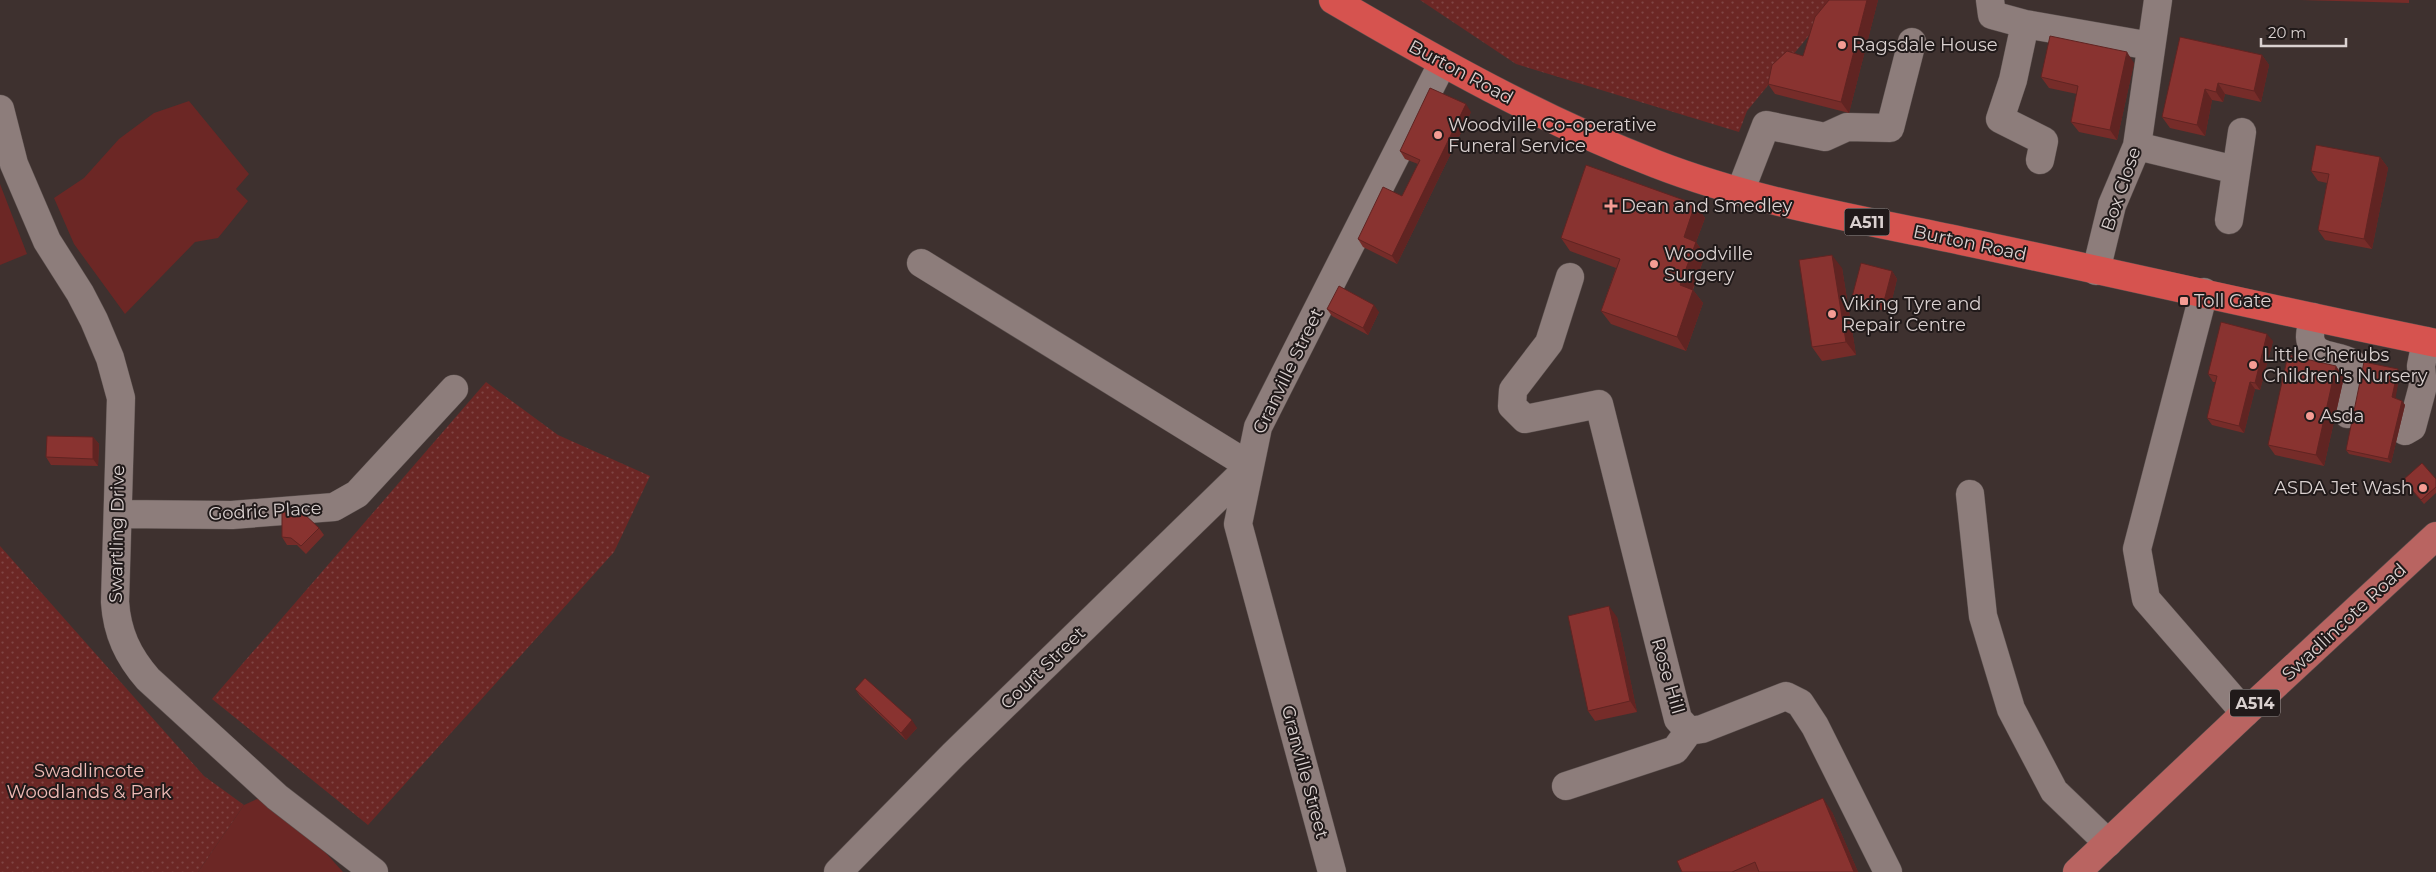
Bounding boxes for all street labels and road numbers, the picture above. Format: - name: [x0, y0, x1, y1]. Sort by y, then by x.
- street label: Burton Road: [1405, 35, 1517, 109]
- street label: Box Close: [2096, 144, 2146, 234]
- road number: A511: [1844, 208, 1890, 236]
- street label: Burton Road: [1911, 220, 2029, 266]
- street label: Granville Street: [1248, 304, 1328, 438]
- street label: Swartling Drive: [105, 465, 129, 603]
- street label: Godric Place: [208, 497, 322, 525]
- street label: Swadlincote Road: [2277, 559, 2411, 685]
- street label: Court Street: [996, 622, 1090, 714]
- street label: Rose Hill: [1647, 636, 1689, 716]
- road number: A514: [2230, 690, 2280, 716]
- street label: Granville Street: [1277, 703, 1333, 841]

